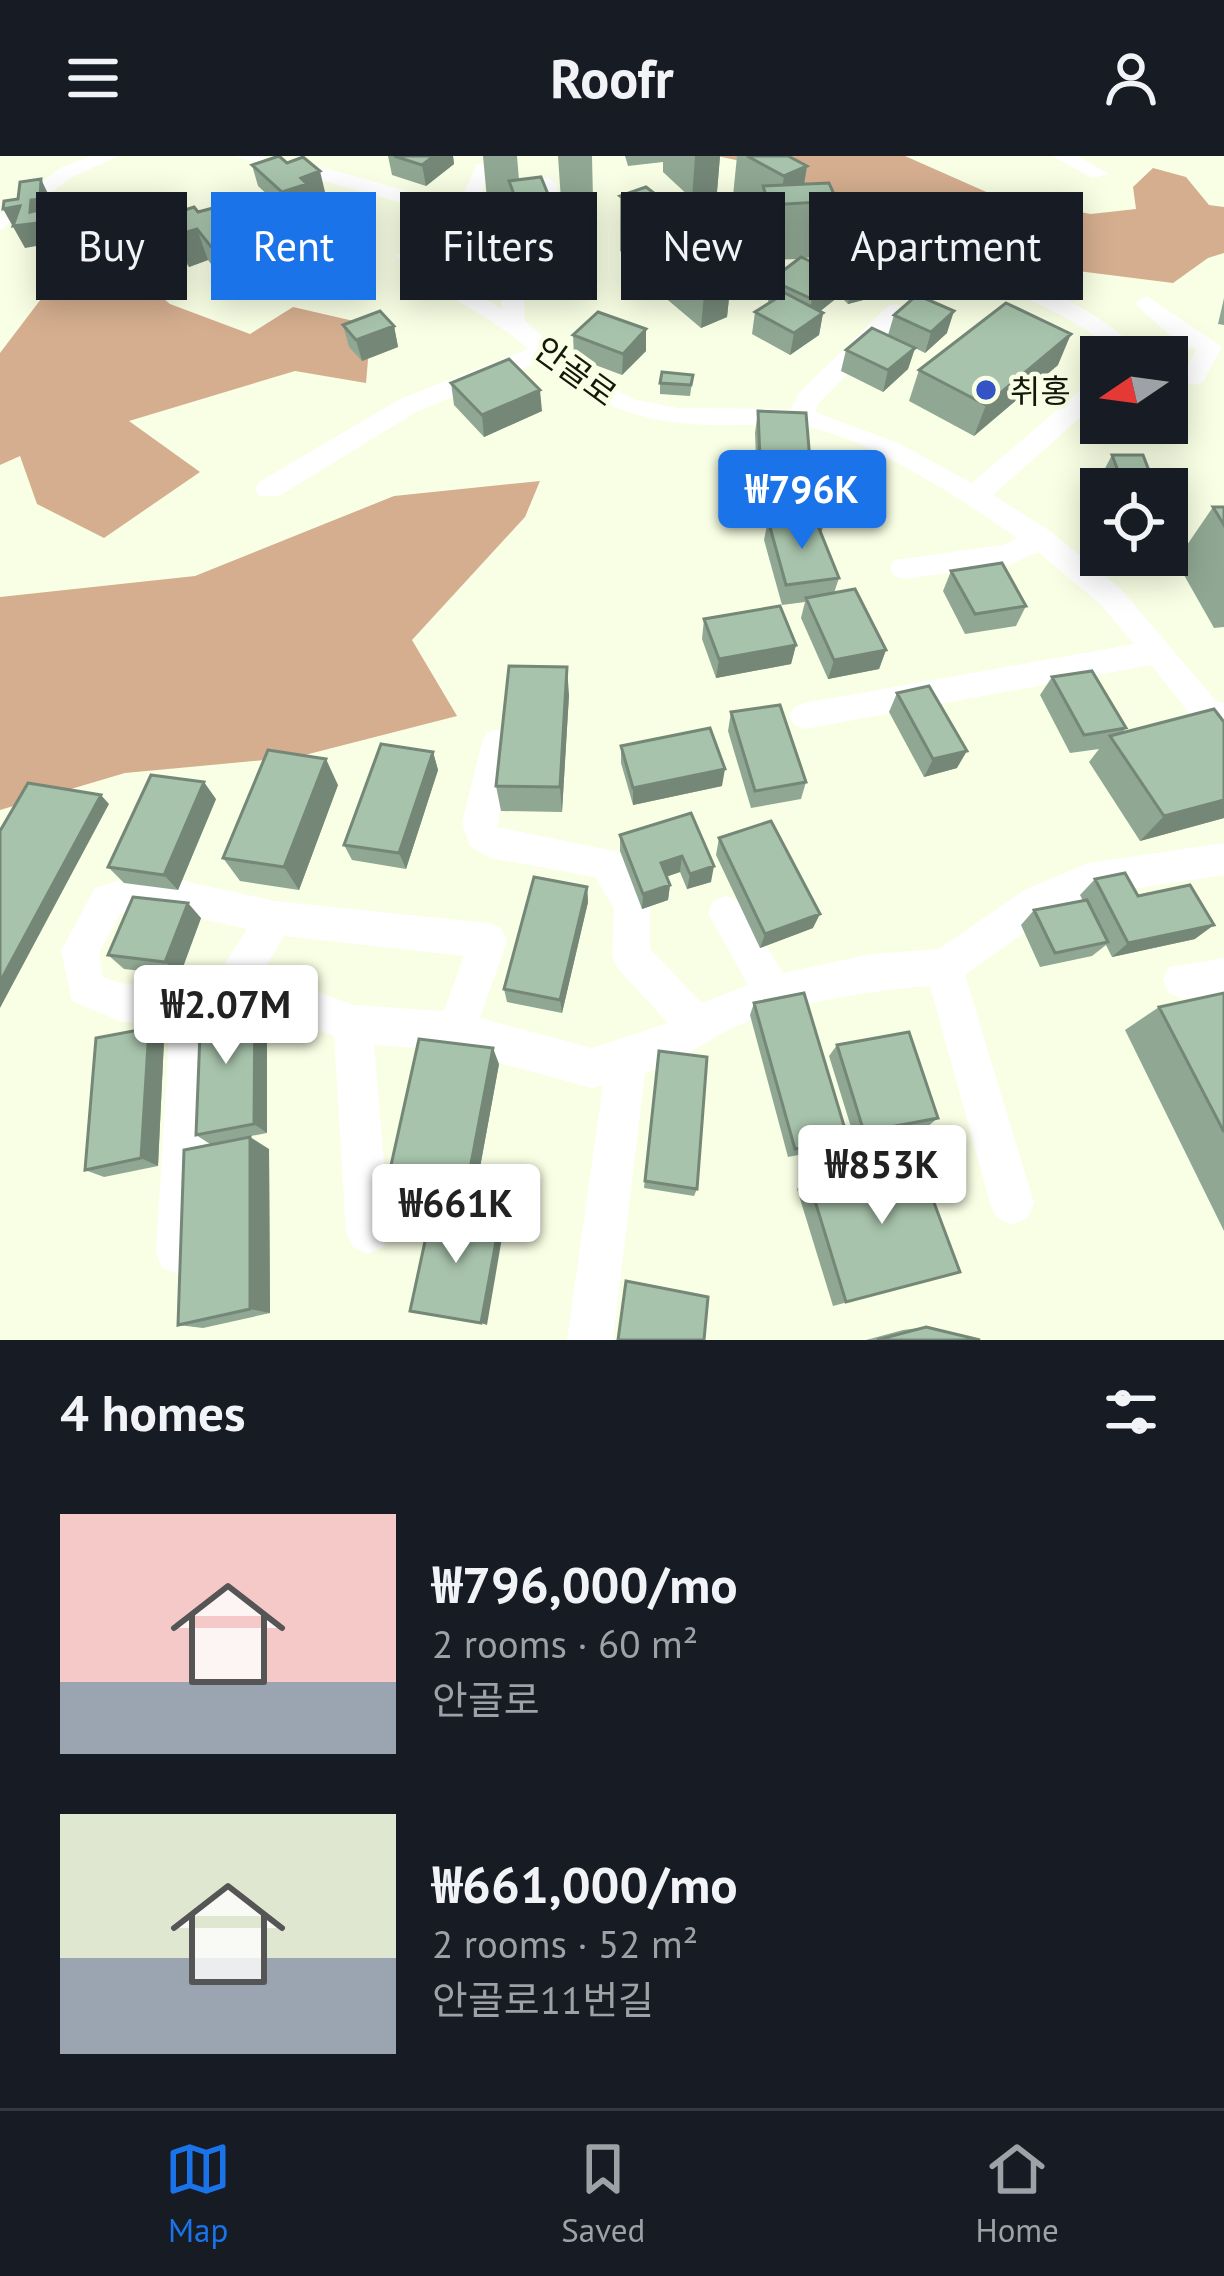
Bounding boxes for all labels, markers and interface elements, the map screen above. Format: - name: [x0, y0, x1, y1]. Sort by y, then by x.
- text: Roofr: [550, 43, 674, 113]
- icon: menu: [60, 45, 126, 111]
- icon: person: [1098, 45, 1164, 111]
- chip: Buy: [36, 192, 187, 300]
- chip: Rent: [211, 192, 376, 300]
- chip: Filters: [400, 192, 597, 300]
- chip: New: [621, 192, 785, 300]
- chip: Apartment: [809, 192, 1083, 300]
- street label: 안골로: [527, 327, 625, 415]
- north arrow: [1080, 336, 1188, 444]
- map controls: [1080, 336, 1188, 576]
- place label: 취홍: [1010, 369, 1071, 412]
- marker: 취홍: [973, 377, 999, 403]
- pin: ₩796K: [718, 450, 886, 552]
- text: ₩796K: [745, 463, 859, 514]
- button: locate: [1080, 468, 1188, 576]
- pin: ₩2.07M: [128, 965, 324, 1067]
- text: ₩2.07M: [161, 978, 291, 1029]
- pin: ₩853K: [798, 1125, 966, 1227]
- text: ₩853K: [825, 1138, 939, 1189]
- pin: ₩661K: [372, 1164, 540, 1266]
- text: ₩661K: [399, 1177, 513, 1228]
- text: 4 homes: [60, 1379, 246, 1445]
- icon: filters: [1098, 1379, 1164, 1445]
- text: ₩796,000/mo: [432, 1551, 738, 1617]
- icon: home: [156, 1562, 300, 1706]
- text: 2 rooms · 60 m²: [432, 1618, 698, 1669]
- text: 안골로: [432, 1674, 540, 1725]
- text: ₩661,000/mo: [432, 1851, 738, 1917]
- icon: home: [156, 1862, 300, 2006]
- text: 2 rooms · 52 m²: [432, 1918, 698, 1969]
- text: 안골로11번길: [432, 1974, 654, 2025]
- tab: Map: [165, 2136, 231, 2251]
- tab: Saved: [561, 2136, 645, 2251]
- tab: Home: [975, 2136, 1059, 2251]

